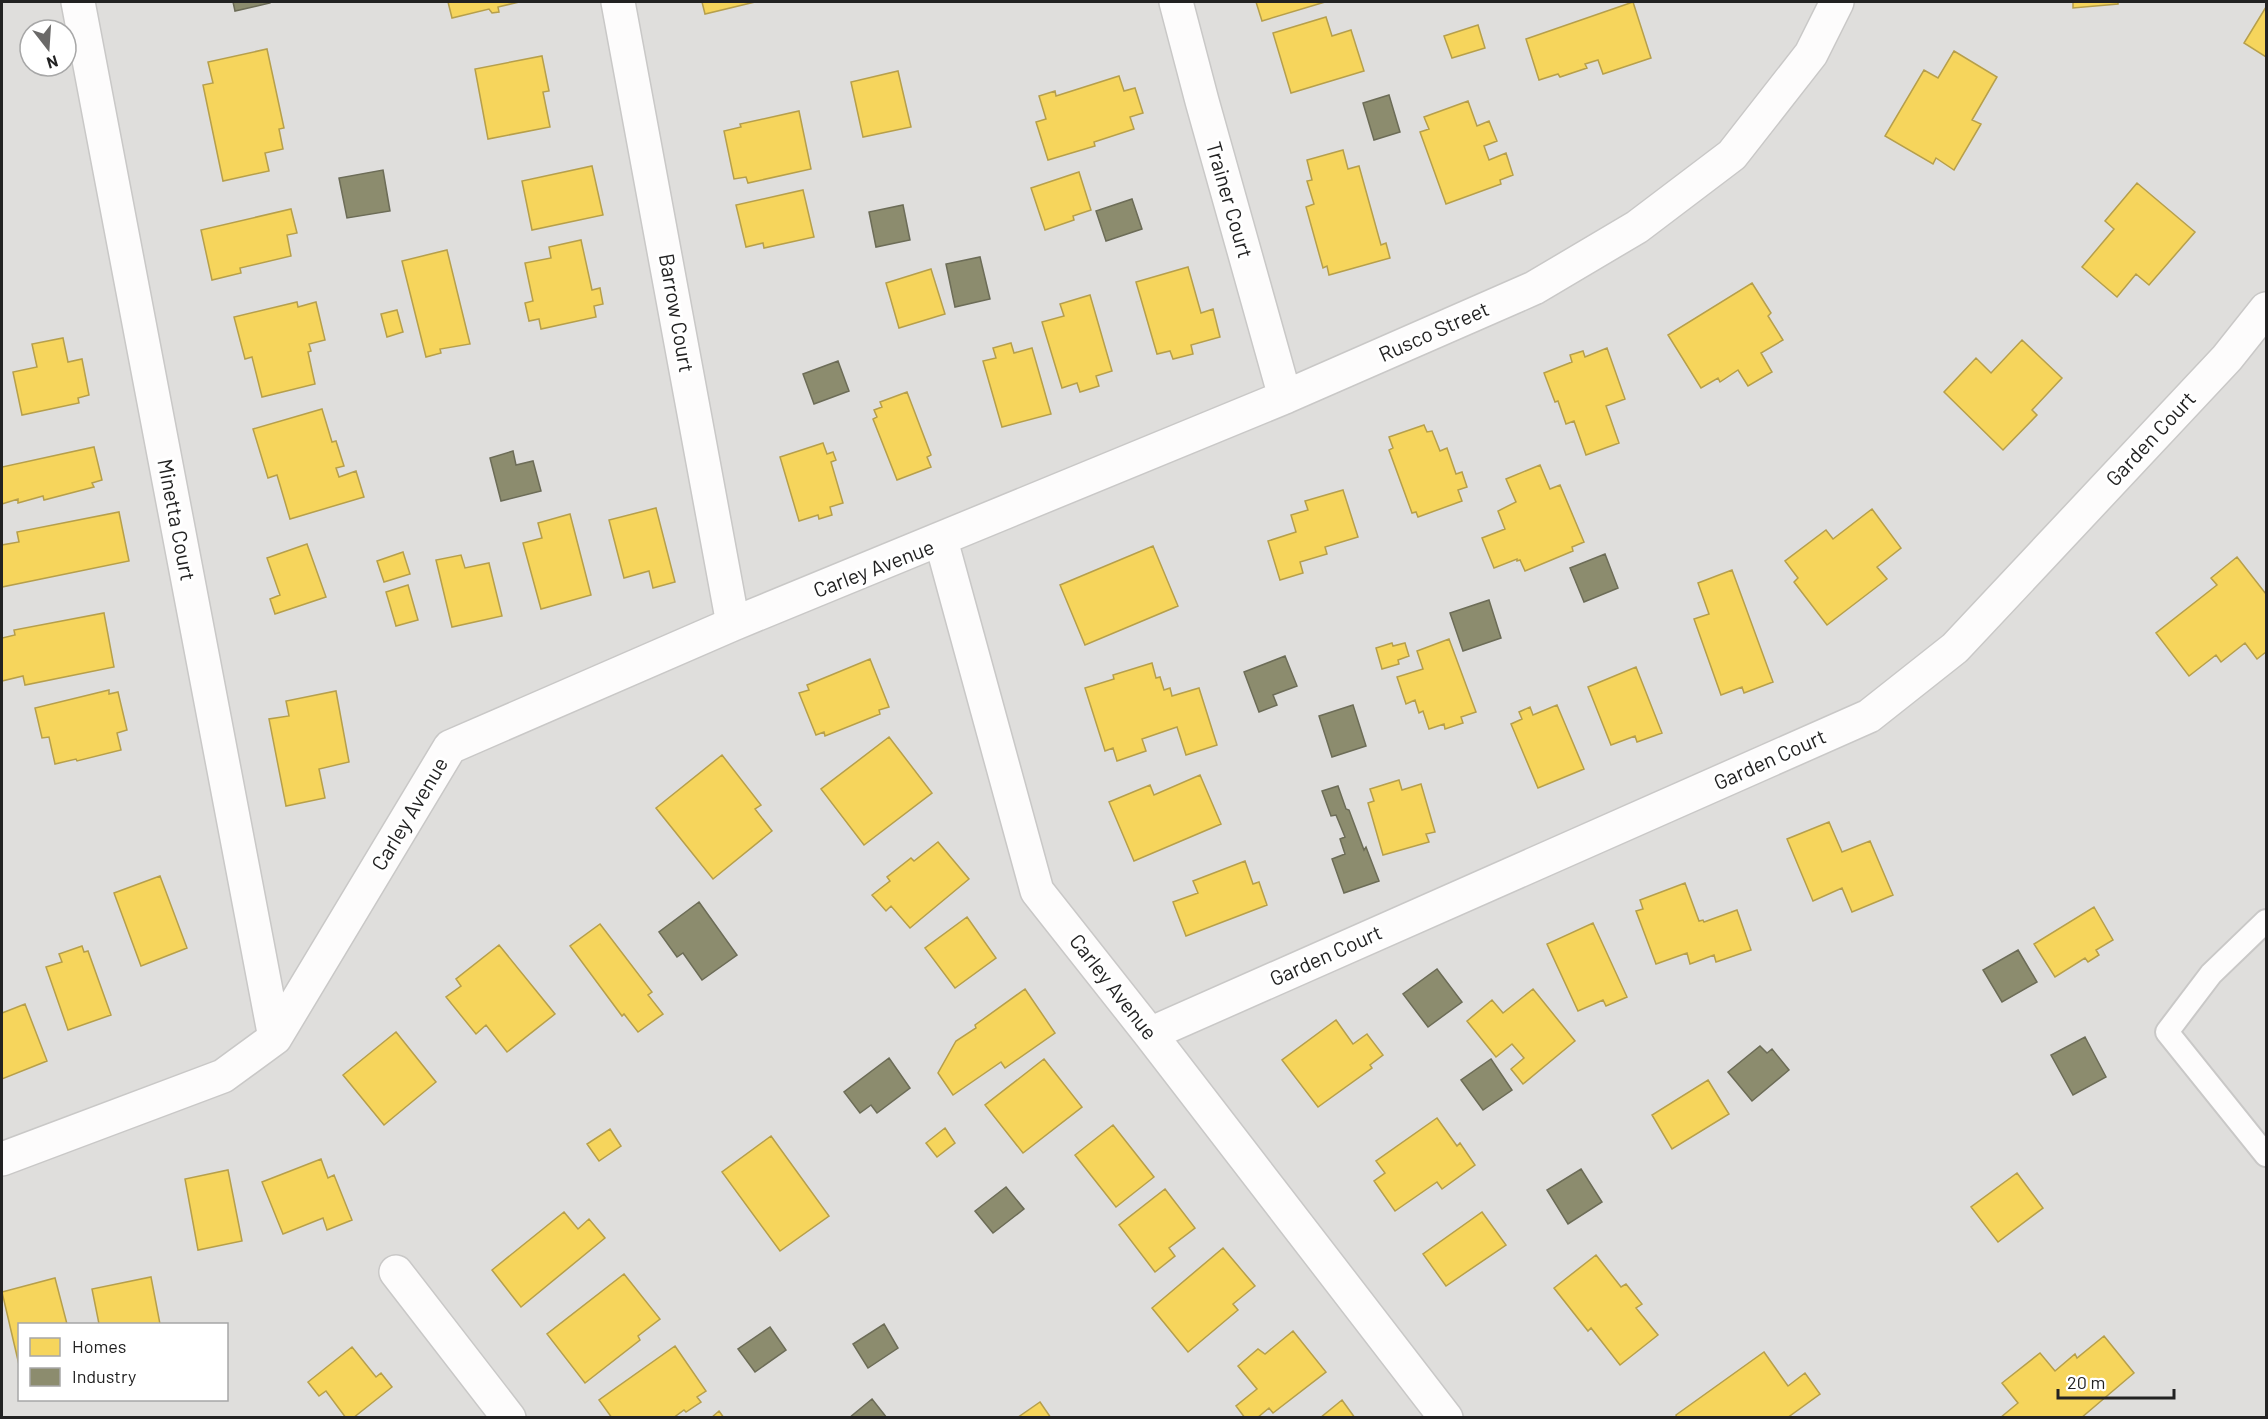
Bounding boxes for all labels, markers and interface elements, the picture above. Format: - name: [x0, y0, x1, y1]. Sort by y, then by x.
- north arrow: [18, 18, 78, 78]
- text: N: [45, 52, 60, 73]
- street label: Trainer Court: [1202, 139, 1259, 261]
- street label: Barrow Court: [655, 251, 700, 374]
- street label: Rusco Street: [1374, 295, 1492, 366]
- street label: Garden Court: [2100, 386, 2200, 490]
- street label: Minetta Court: [153, 457, 202, 583]
- street label: Carley Avenue: [810, 533, 937, 602]
- street label: Garden Court: [1709, 723, 1829, 794]
- street label: Carley Avenue: [365, 752, 452, 874]
- street label: Garden Court: [1265, 919, 1385, 990]
- street label: Carley Avenue: [1065, 928, 1163, 1044]
- legend: [18, 1323, 228, 1401]
- text: Homes: [72, 1335, 126, 1357]
- scale bar: [2058, 1362, 2174, 1400]
- text: Industry: [72, 1365, 136, 1387]
- text: 20 m: [2067, 1371, 2105, 1393]

